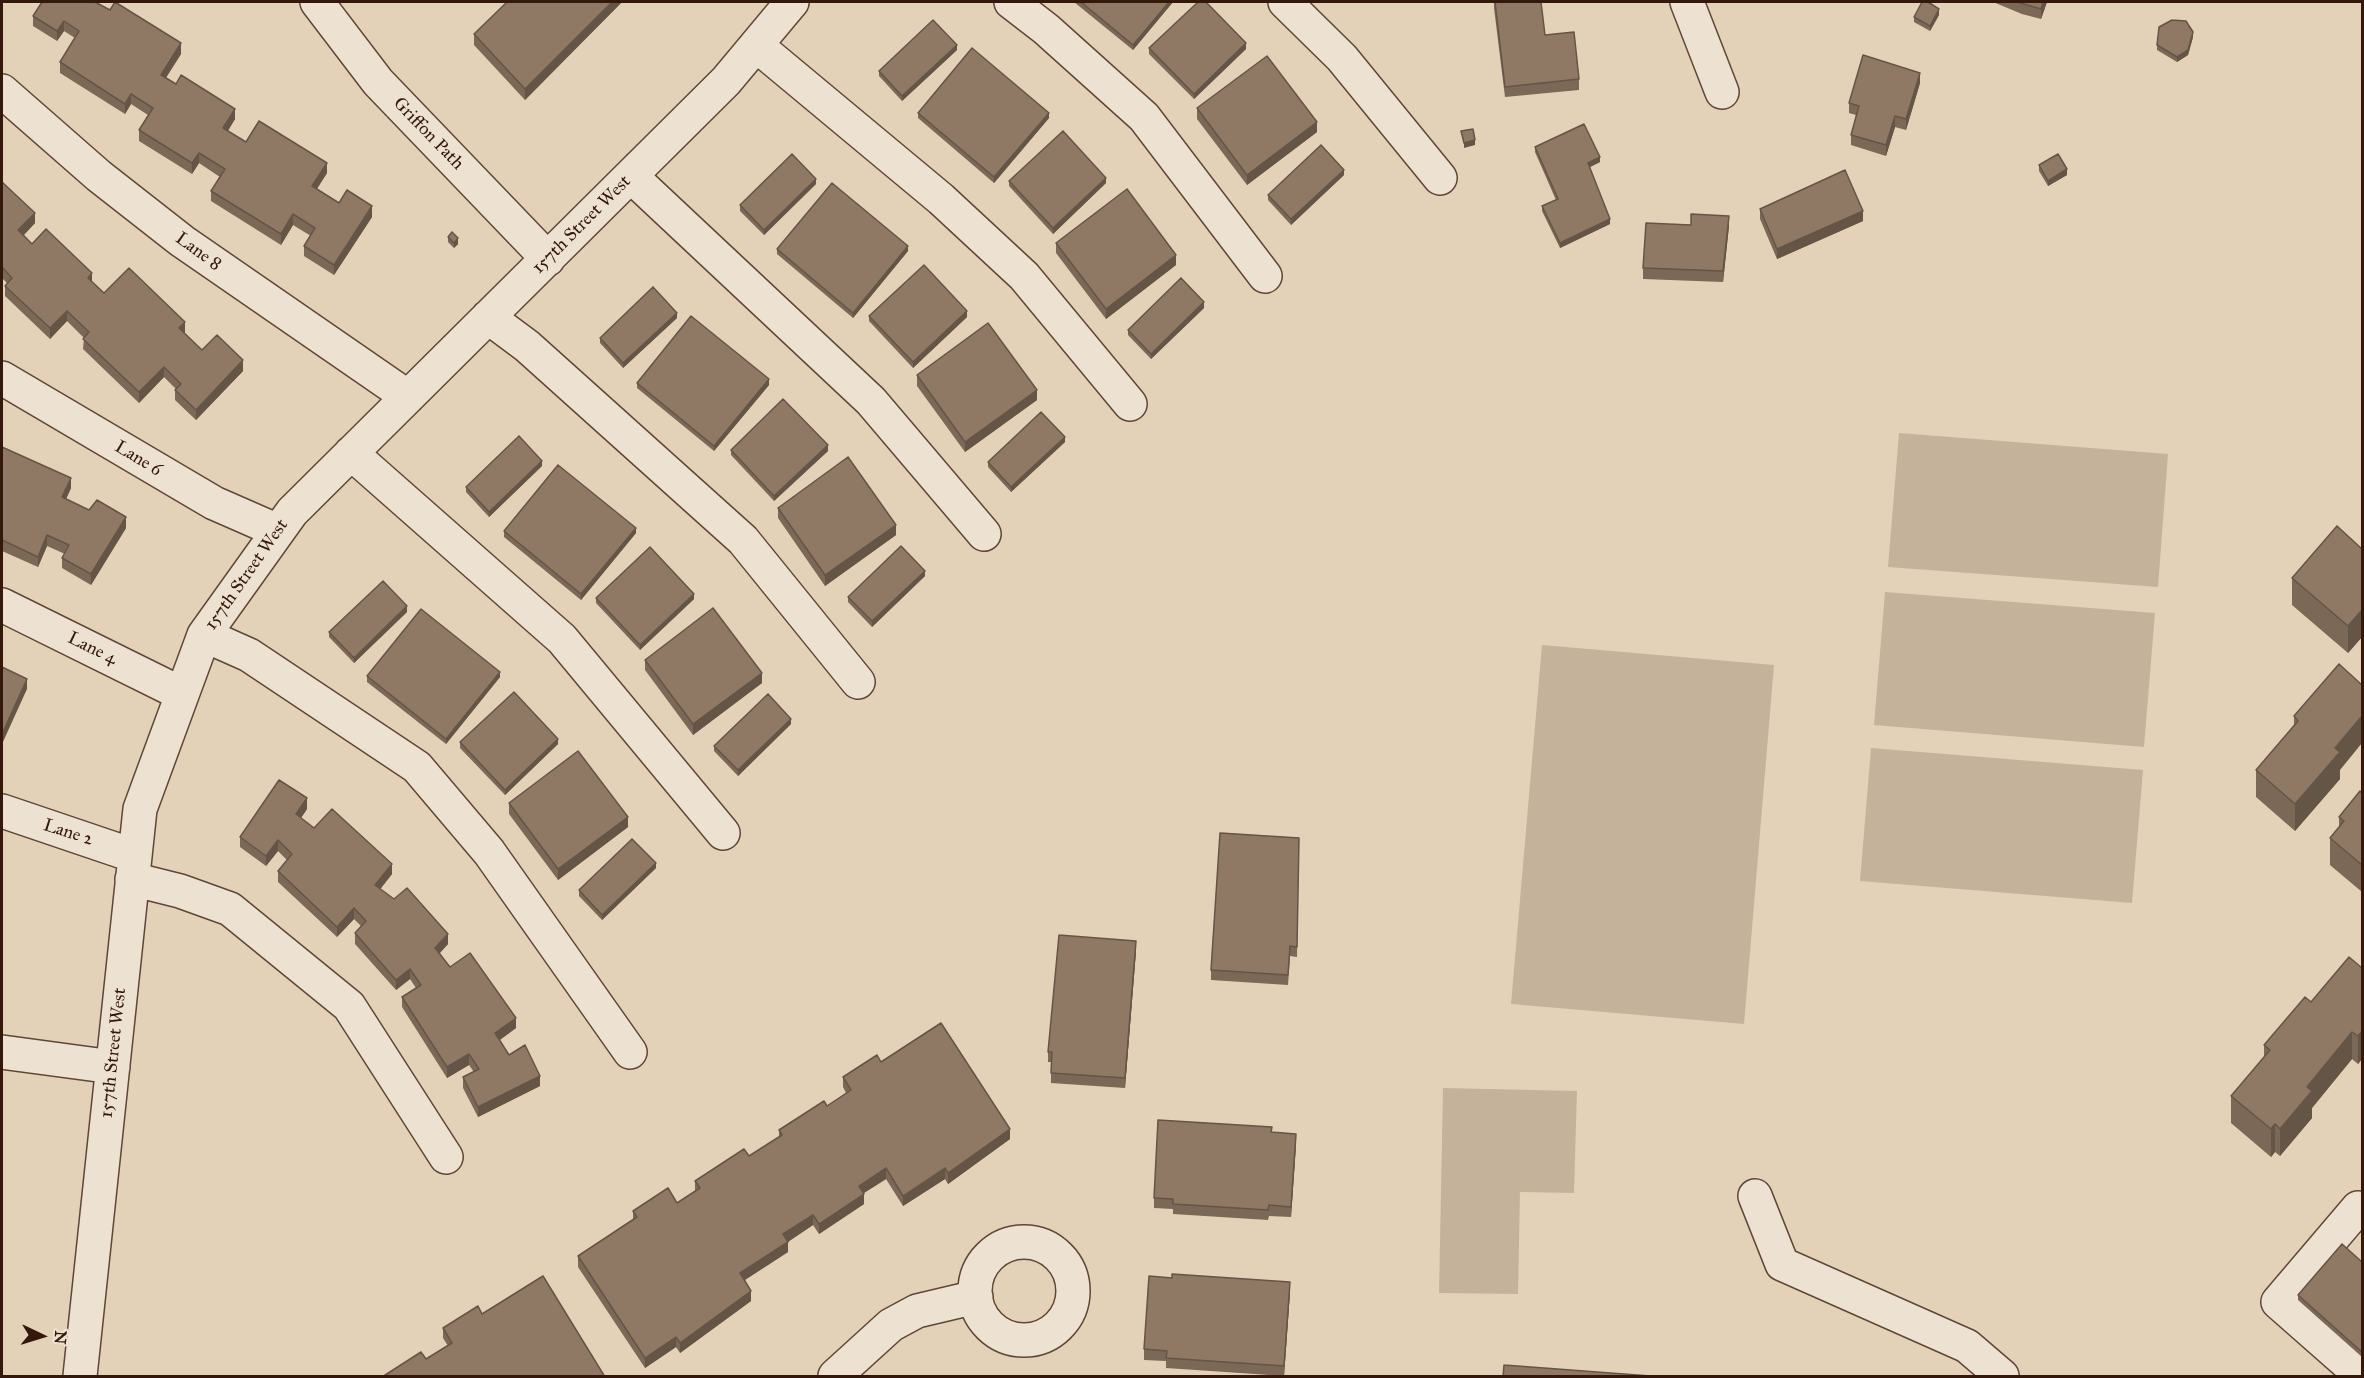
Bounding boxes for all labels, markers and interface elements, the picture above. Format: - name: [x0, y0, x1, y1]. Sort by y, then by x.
- street label: Griffon Path: [388, 93, 468, 175]
- street label: 157th Street West: [528, 171, 636, 279]
- street label: Lane 8: [171, 228, 225, 276]
- street label: Lane 6: [110, 437, 166, 481]
- street label: 157th Street West: [201, 515, 293, 635]
- street label: Lane 4: [64, 628, 120, 670]
- street label: Lane 2: [40, 815, 96, 851]
- street label: 157th Street West: [96, 987, 132, 1119]
- north arrow: [12, 1306, 72, 1366]
- text: N: [51, 1330, 70, 1345]

